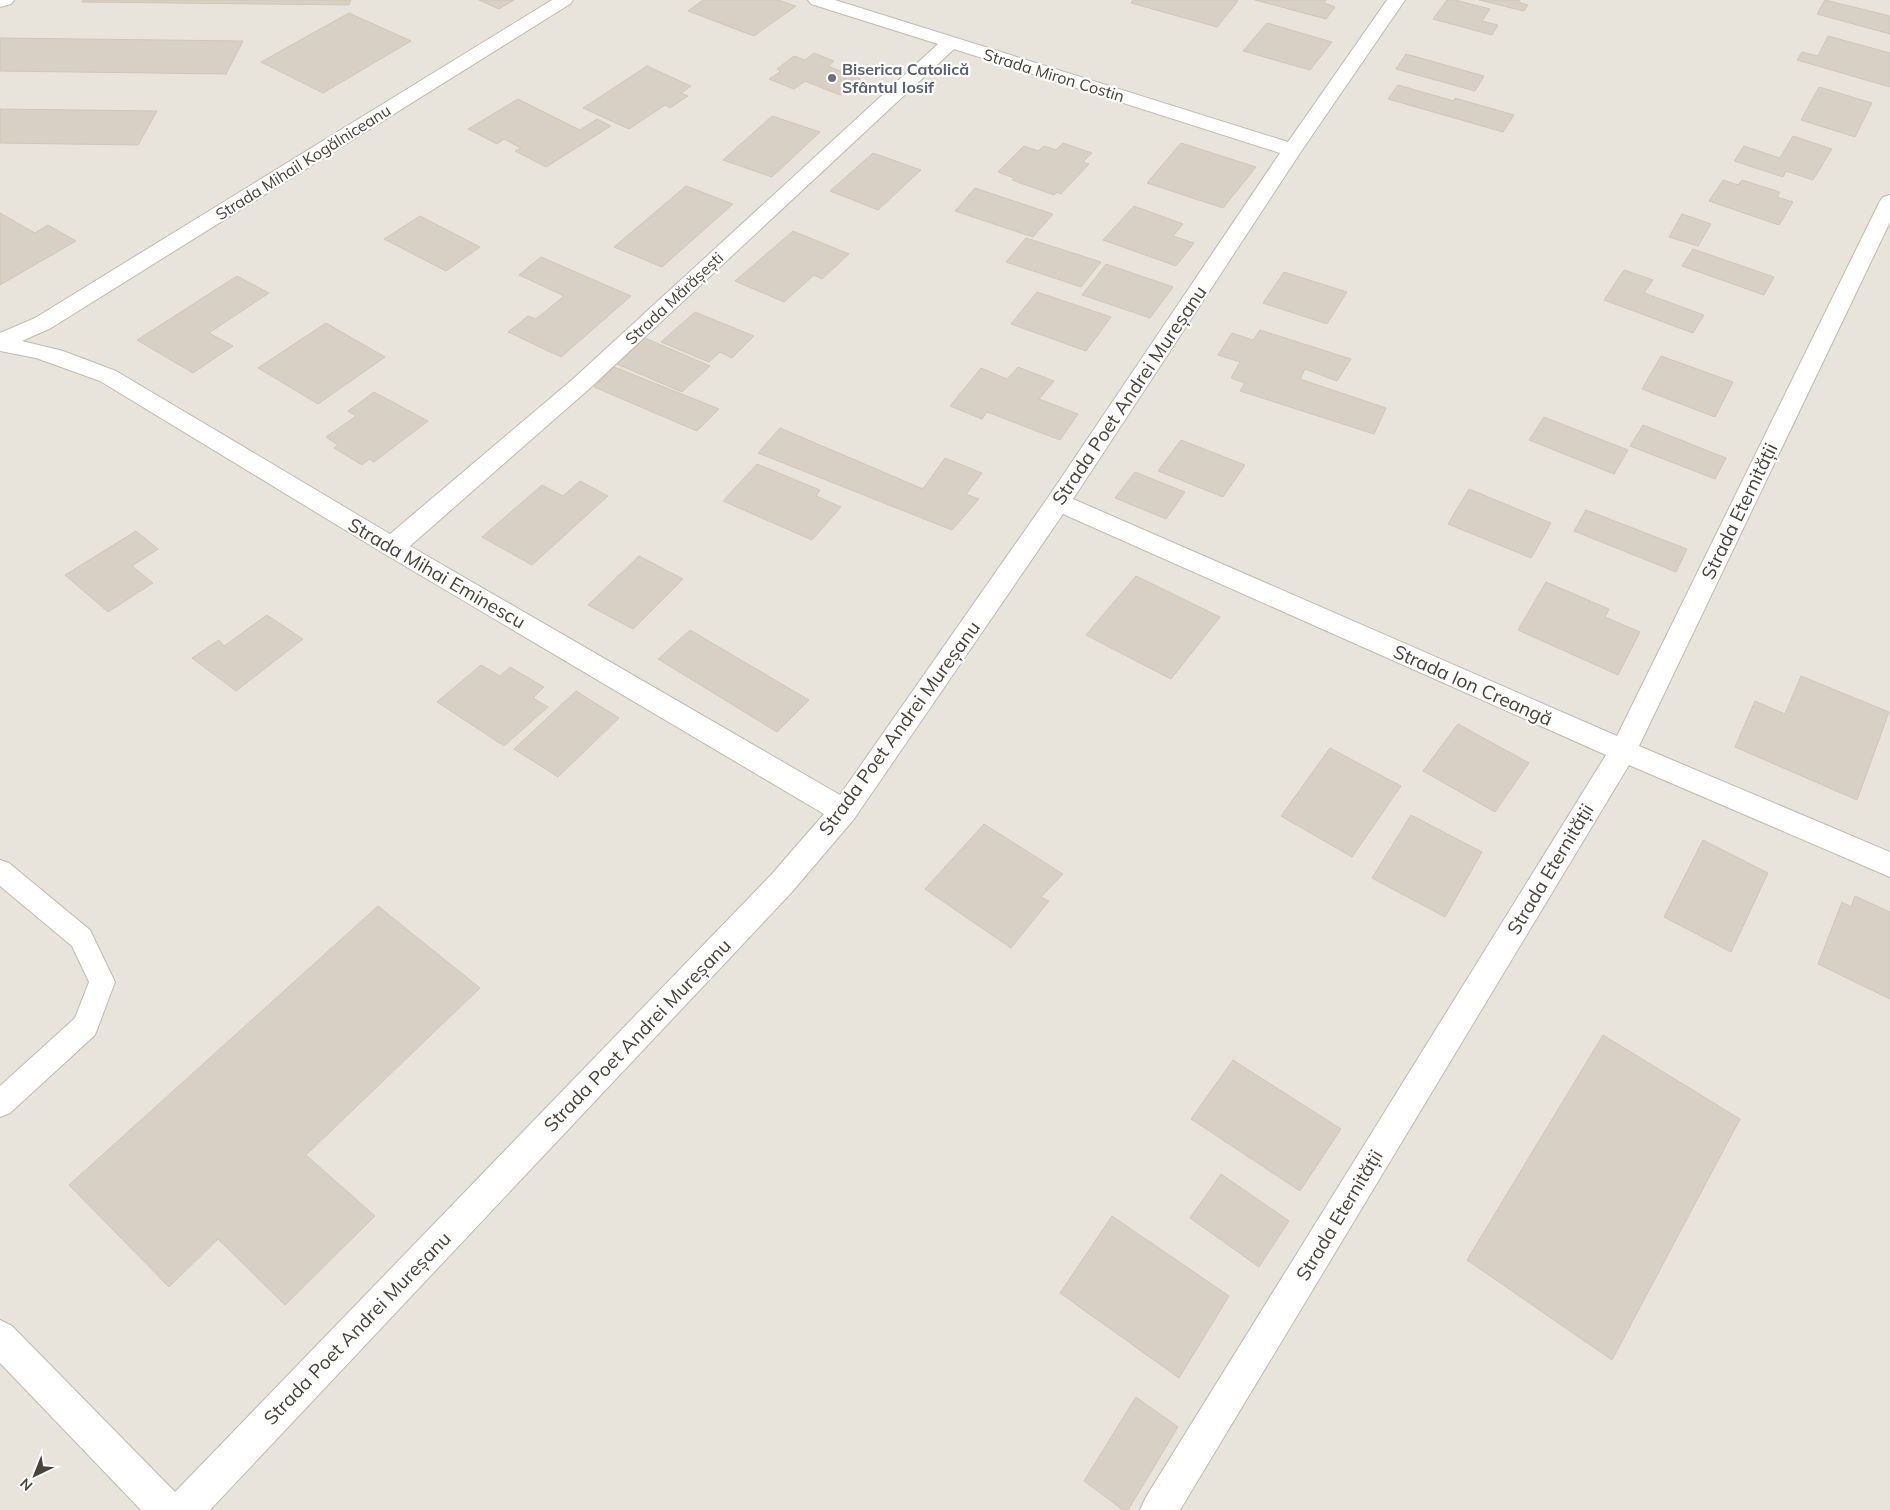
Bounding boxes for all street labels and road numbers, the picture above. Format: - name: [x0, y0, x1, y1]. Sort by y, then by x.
- street label: Strada Miron Costin: [981, 44, 1127, 106]
- street label: Strada Mihail Kogălniceanu: [212, 100, 394, 224]
- street label: Strada Mărășești: [621, 247, 727, 349]
- street label: Strada Poet Andrei Mureșanu: [1046, 281, 1212, 510]
- street label: Strada Eternității: [1696, 439, 1783, 584]
- street label: Strada Mihai Eminescu: [344, 512, 530, 634]
- street label: Strada Poet Andrei Mureșanu: [813, 616, 986, 841]
- street label: Strada Ion Creangă: [1390, 639, 1556, 731]
- street label: Strada Eternității: [1501, 799, 1599, 939]
- street label: Strada Poet Andrei Mureșanu: [538, 933, 736, 1137]
- street label: Strada Eternității: [1290, 1145, 1388, 1285]
- street label: Strada Poet Andrei Mureșanu: [258, 1226, 456, 1430]

